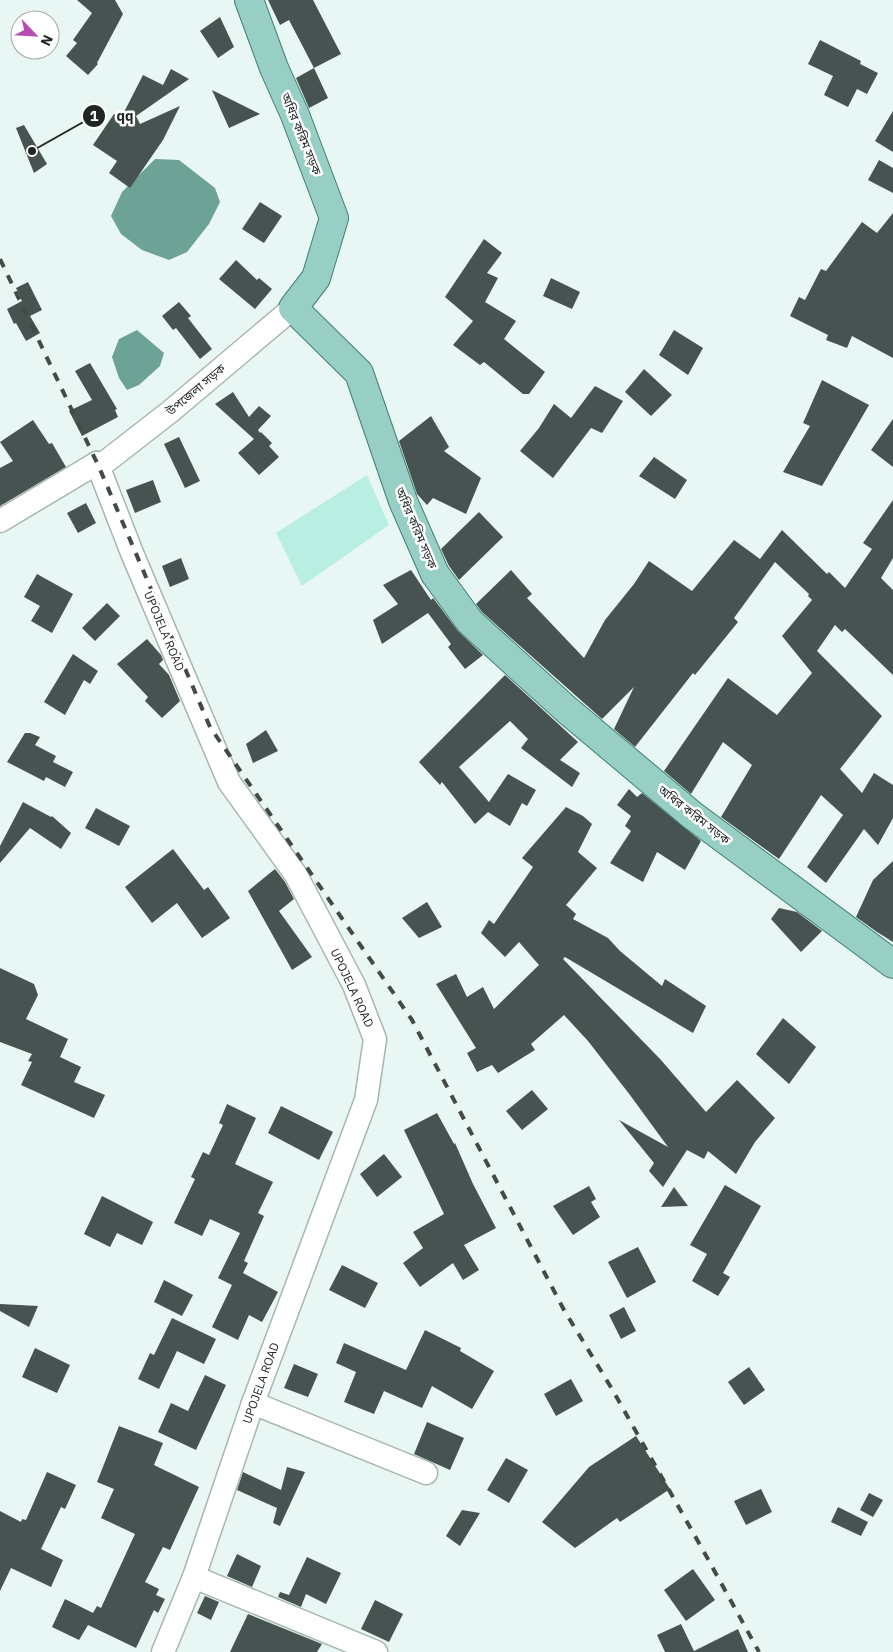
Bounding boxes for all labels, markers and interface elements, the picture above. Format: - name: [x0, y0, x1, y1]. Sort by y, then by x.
- north arrow: [10, 10, 60, 60]
- text: N: [36, 32, 57, 49]
- street label: অধির করিম সড়ক: [278, 90, 325, 177]
- callout: qq: [81, 101, 143, 130]
- text: 1: [89, 106, 99, 125]
- text: qq: [116, 107, 134, 125]
- street label: উপজেলা সড়ক: [162, 360, 228, 419]
- street label: অধির করিম সড়ক: [392, 484, 440, 571]
- street label: UPOJELA ROAD: [141, 589, 188, 673]
- street label: অধির করিম সড়ক: [655, 781, 733, 847]
- street label: UPOJELA ROAD: [328, 946, 377, 1030]
- street label: UPOJELA ROAD: [239, 1340, 282, 1425]

